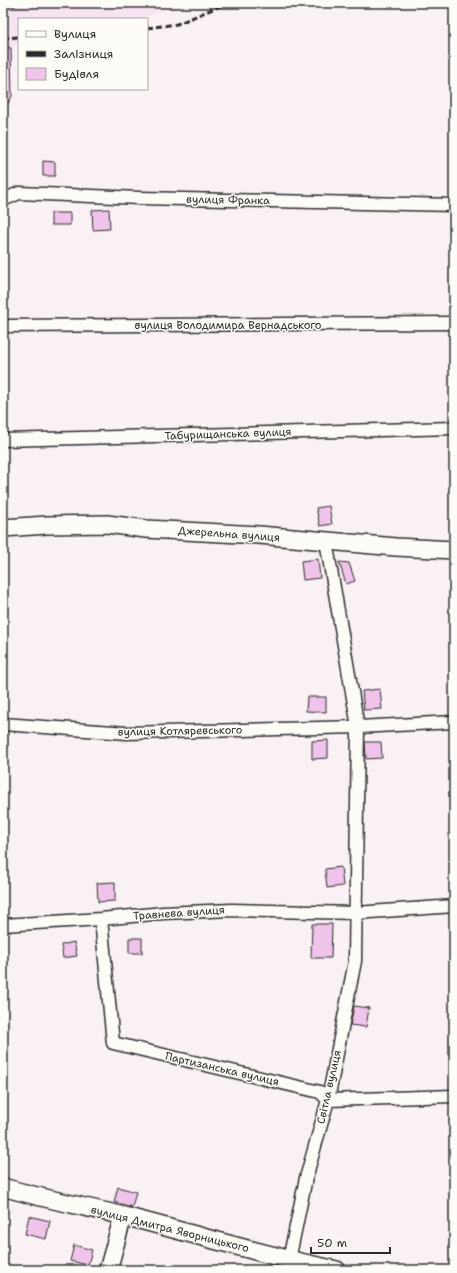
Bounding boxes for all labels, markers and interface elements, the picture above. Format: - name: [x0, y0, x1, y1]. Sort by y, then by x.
- legend: [18, 18, 148, 90]
- text: Вулиця: [54, 26, 96, 42]
- text: Залізниця: [54, 46, 113, 62]
- text: Будівля: [54, 66, 99, 82]
- street label: вулиця Франка: [186, 192, 270, 208]
- street label: вулиця Володимира Вернадського: [135, 318, 322, 333]
- street label: Табурищанська вулиця: [164, 424, 292, 444]
- street label: Джерельна вулиця: [178, 523, 280, 545]
- street label: вулиця Котляревського: [118, 722, 243, 740]
- street label: Травнева вулиця: [133, 902, 225, 924]
- street label: Партизанська вулиця: [163, 1049, 281, 1089]
- street label: Світла вулиця: [313, 1049, 345, 1125]
- street label: вулиця Дмитра Яворницького: [89, 1202, 251, 1256]
- scale bar: [311, 1229, 390, 1255]
- text: 50 m: [317, 1235, 347, 1251]

